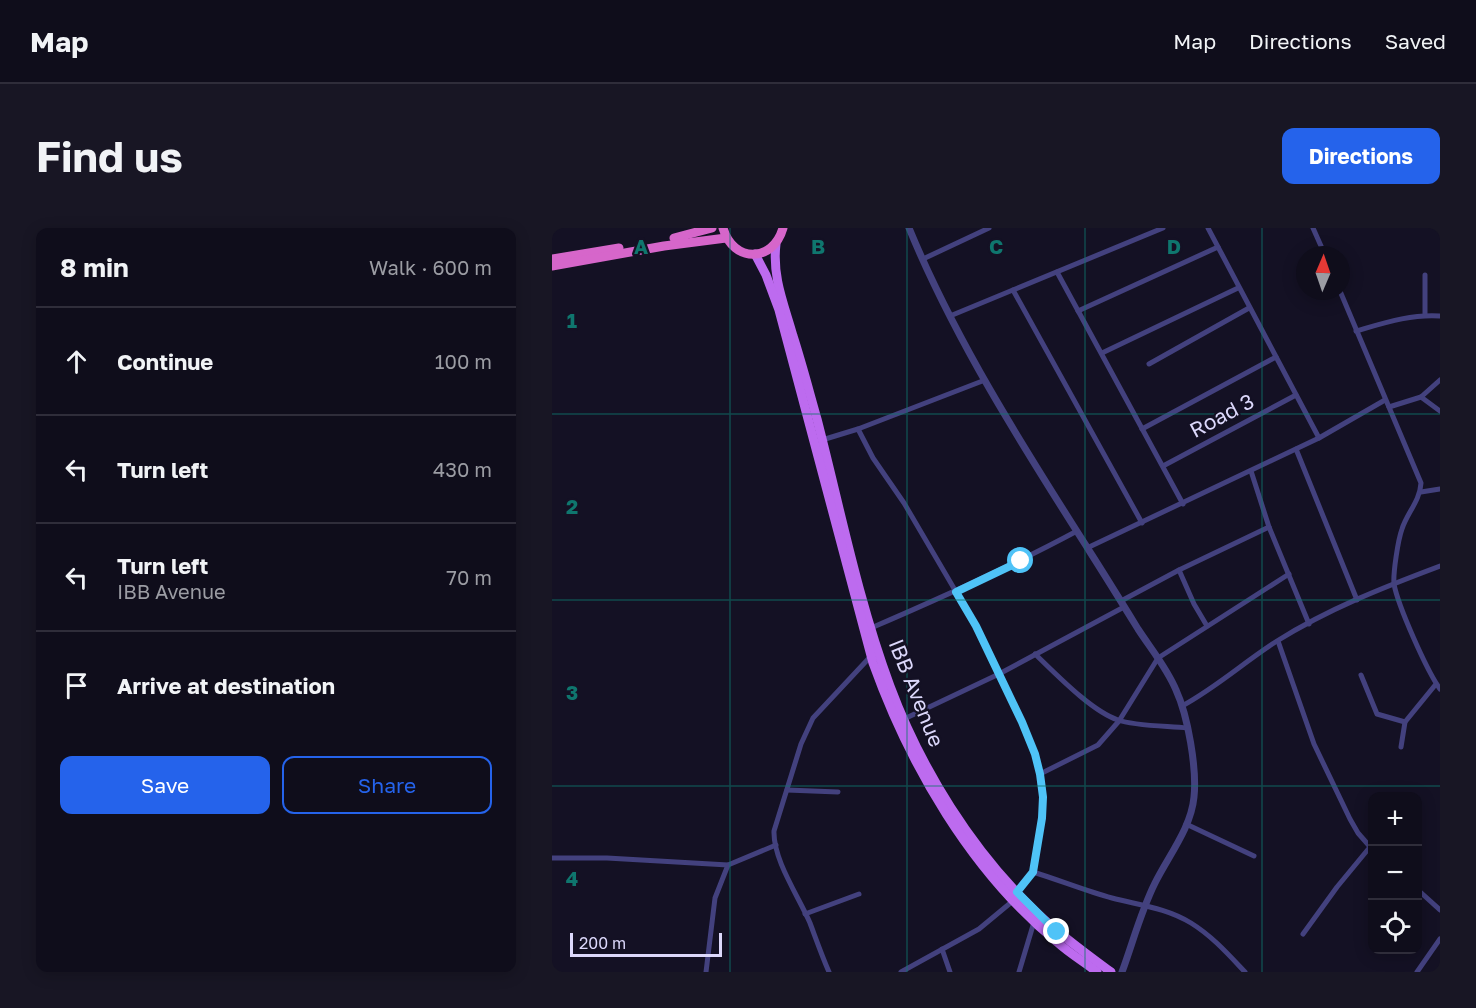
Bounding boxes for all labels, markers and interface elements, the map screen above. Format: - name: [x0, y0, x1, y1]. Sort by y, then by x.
- text: Map: [30, 25, 88, 58]
- text: Map: [1173, 28, 1216, 54]
- text: Directions: [1249, 28, 1352, 54]
- text: Saved: [1385, 28, 1446, 54]
- button: Directions: [1282, 128, 1440, 184]
- text: Find us: [36, 131, 183, 181]
- text: A: [634, 234, 648, 258]
- text: B: [811, 234, 825, 258]
- text: C: [989, 234, 1003, 258]
- text: D: [1167, 234, 1181, 258]
- north arrow: [1296, 246, 1350, 300]
- text: 8 min: [60, 252, 129, 283]
- text: Walk · 600 m: [369, 255, 492, 279]
- text: 1: [567, 308, 577, 332]
- icon: ahead: [60, 345, 93, 378]
- text: Continue: [117, 348, 213, 375]
- text: 100 m: [435, 349, 492, 373]
- street label: Road 3: [1185, 387, 1258, 443]
- icon: left: [60, 453, 93, 486]
- text: Turn left: [117, 456, 208, 483]
- text: 430 m: [433, 457, 492, 481]
- text: 2: [566, 494, 578, 518]
- route start: [1007, 547, 1033, 573]
- text: Turn left: [117, 552, 208, 579]
- icon: left: [60, 561, 93, 594]
- text: 70 m: [446, 565, 492, 589]
- text: IBB Avenue: [117, 579, 226, 603]
- street label: IBB Avenue: [883, 635, 950, 750]
- icon: arrive: [60, 669, 93, 702]
- text: Arrive at destination: [117, 672, 335, 699]
- text: 3: [566, 680, 578, 704]
- button: Save: [60, 756, 270, 814]
- button: Share: [282, 756, 492, 814]
- map controls: [1368, 792, 1422, 954]
- button: +: [1368, 792, 1422, 846]
- button: −: [1368, 846, 1422, 900]
- text: 4: [566, 866, 578, 890]
- button: locate: [1368, 900, 1422, 954]
- route end: [1043, 918, 1069, 944]
- scale bar: [570, 930, 722, 958]
- text: 200 m: [579, 933, 626, 953]

